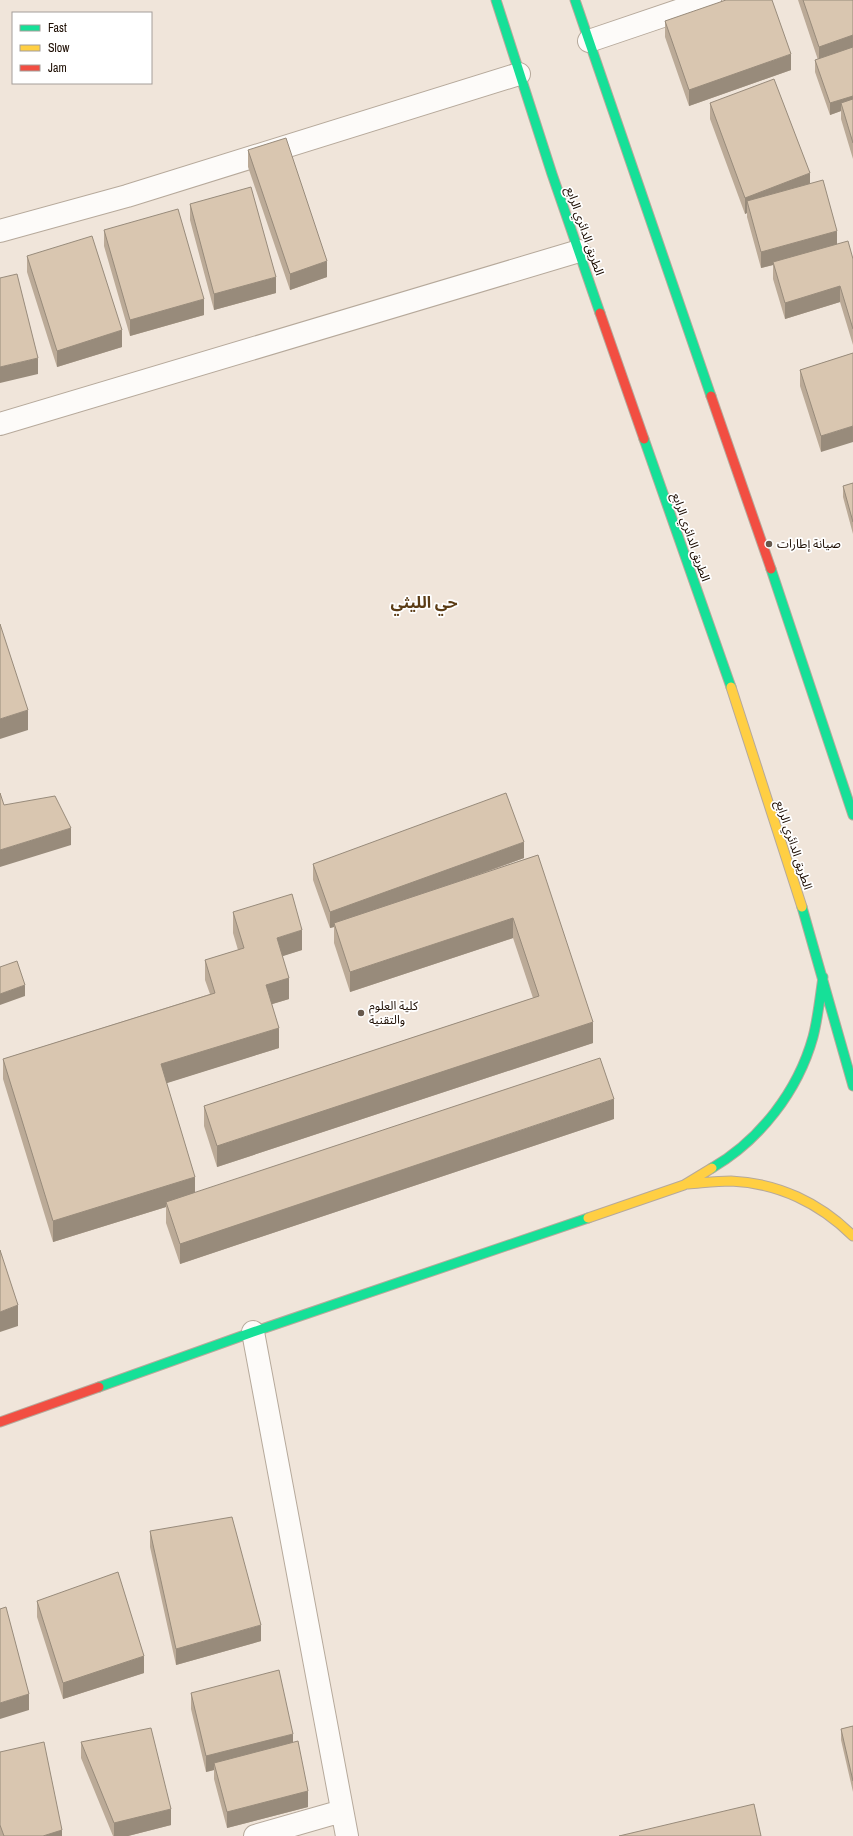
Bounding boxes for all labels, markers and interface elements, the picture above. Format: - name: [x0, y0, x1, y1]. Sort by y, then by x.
- legend: [12, 12, 152, 84]
- text: Fast: [48, 20, 67, 36]
- text: Slow: [48, 40, 70, 56]
- text: Jam: [48, 60, 67, 76]
- street label: الطريق الدائري الرابع: [561, 184, 608, 278]
- street label: الطريق الدائري الرابع: [667, 490, 714, 584]
- place label: صيانة إطارات: [777, 536, 841, 552]
- marker: صيانة إطارات: [764, 539, 774, 549]
- district label: حي الليثي: [390, 591, 458, 616]
- street label: الطريق الدائري الرابع: [770, 798, 816, 892]
- place label: كلية العلوم والتقنية: [369, 998, 419, 1028]
- marker: كلية العلوم والتقنية: [356, 1008, 366, 1018]

